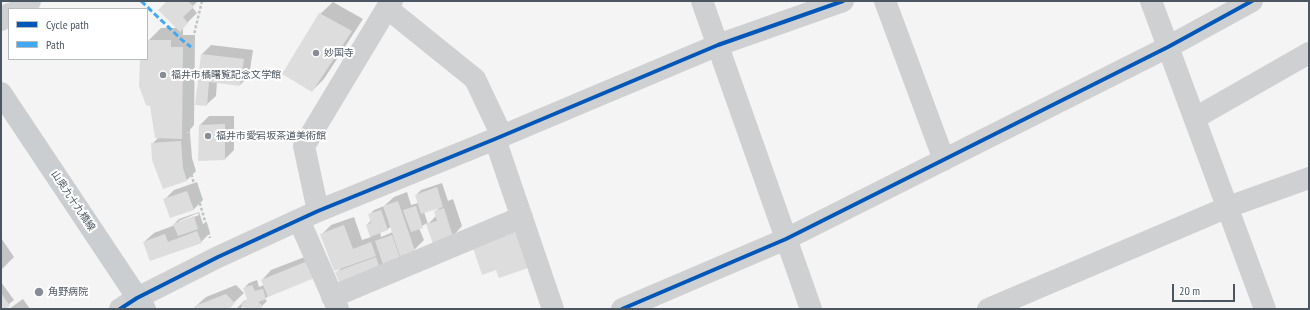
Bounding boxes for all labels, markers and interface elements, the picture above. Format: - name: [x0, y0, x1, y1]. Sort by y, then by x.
- legend: [8, 8, 148, 60]
- text: Cycle path: [46, 17, 89, 32]
- text: Path: [46, 37, 64, 52]
- place label: 妙国寺: [324, 47, 354, 59]
- marker: 妙国寺: [311, 48, 321, 58]
- place label: 福井市橘曙覧記念文学館: [171, 69, 281, 81]
- marker: 福井市橘曙覧記念文学館: [158, 70, 168, 80]
- place label: 福井市愛宕坂茶道美術館: [216, 130, 326, 142]
- marker: 福井市愛宕坂茶道美術館: [203, 131, 213, 141]
- street label: 山奥九十九橋線: [48, 169, 98, 233]
- scale bar: [1174, 276, 1237, 302]
- text: 20 m: [1179, 283, 1200, 298]
- marker: 角野病院: [33, 286, 45, 298]
- place label: 角野病院: [48, 286, 88, 298]

